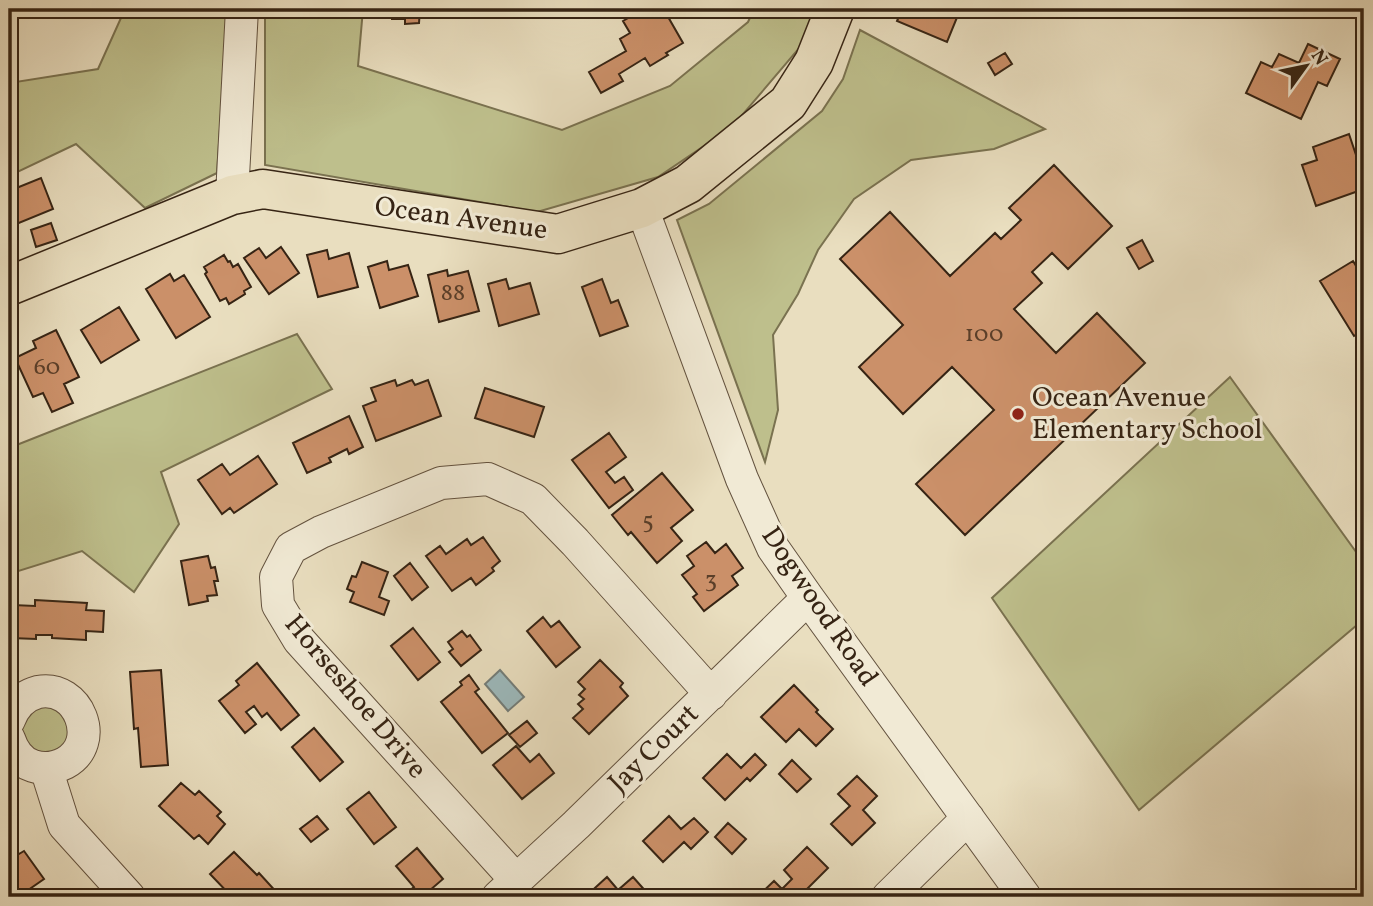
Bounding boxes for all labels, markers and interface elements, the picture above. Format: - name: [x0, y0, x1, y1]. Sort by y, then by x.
- north arrow: [1272, 32, 1342, 102]
- text: N: [1304, 45, 1333, 71]
- street label: Ocean Avenue: [372, 188, 550, 250]
- house number: 88: [441, 277, 465, 311]
- house number: 100: [965, 318, 1003, 352]
- house number: 60: [34, 351, 60, 385]
- place label: Ocean Avenue Elementary School: [1032, 379, 1263, 450]
- marker: Ocean Avenue Elementary School: [1010, 406, 1026, 422]
- house number: 5: [642, 505, 654, 539]
- street label: Dogwood Road: [751, 519, 887, 695]
- house number: 3: [705, 564, 717, 598]
- street label: Horseshoe Drive: [275, 606, 435, 788]
- street label: Jay Court: [600, 696, 708, 802]

